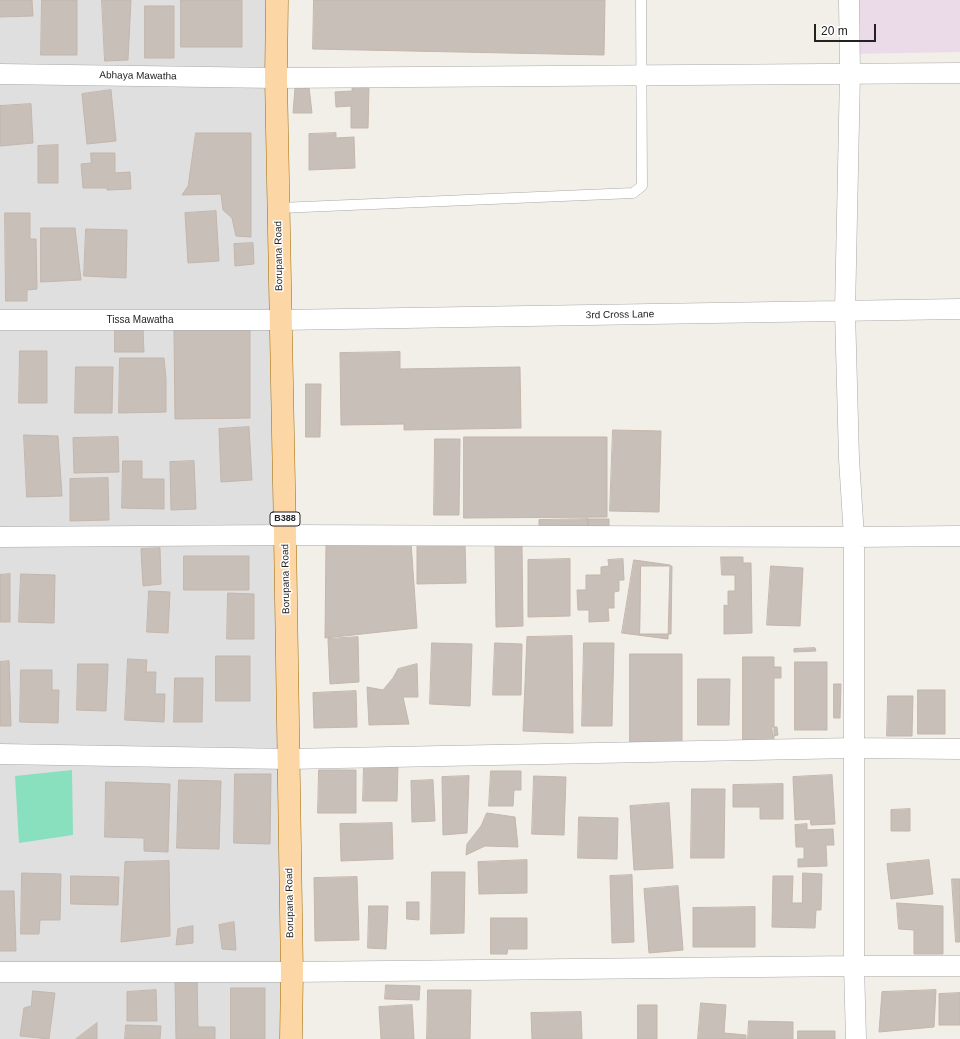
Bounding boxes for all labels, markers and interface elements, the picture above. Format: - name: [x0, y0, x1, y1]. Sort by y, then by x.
- scale bar: [816, 16, 878, 42]
- text: 20 m: [821, 24, 848, 38]
- street label: Abhaya Mawatha: [99, 69, 177, 83]
- street label: Borupana Road: [272, 221, 286, 291]
- street label: 3rd Cross Lane: [586, 308, 654, 322]
- street label: Tissa Mawatha: [107, 314, 173, 326]
- road number: B388: [270, 512, 300, 526]
- street label: Borupana Road: [279, 544, 293, 614]
- street label: Borupana Road: [283, 868, 297, 938]

